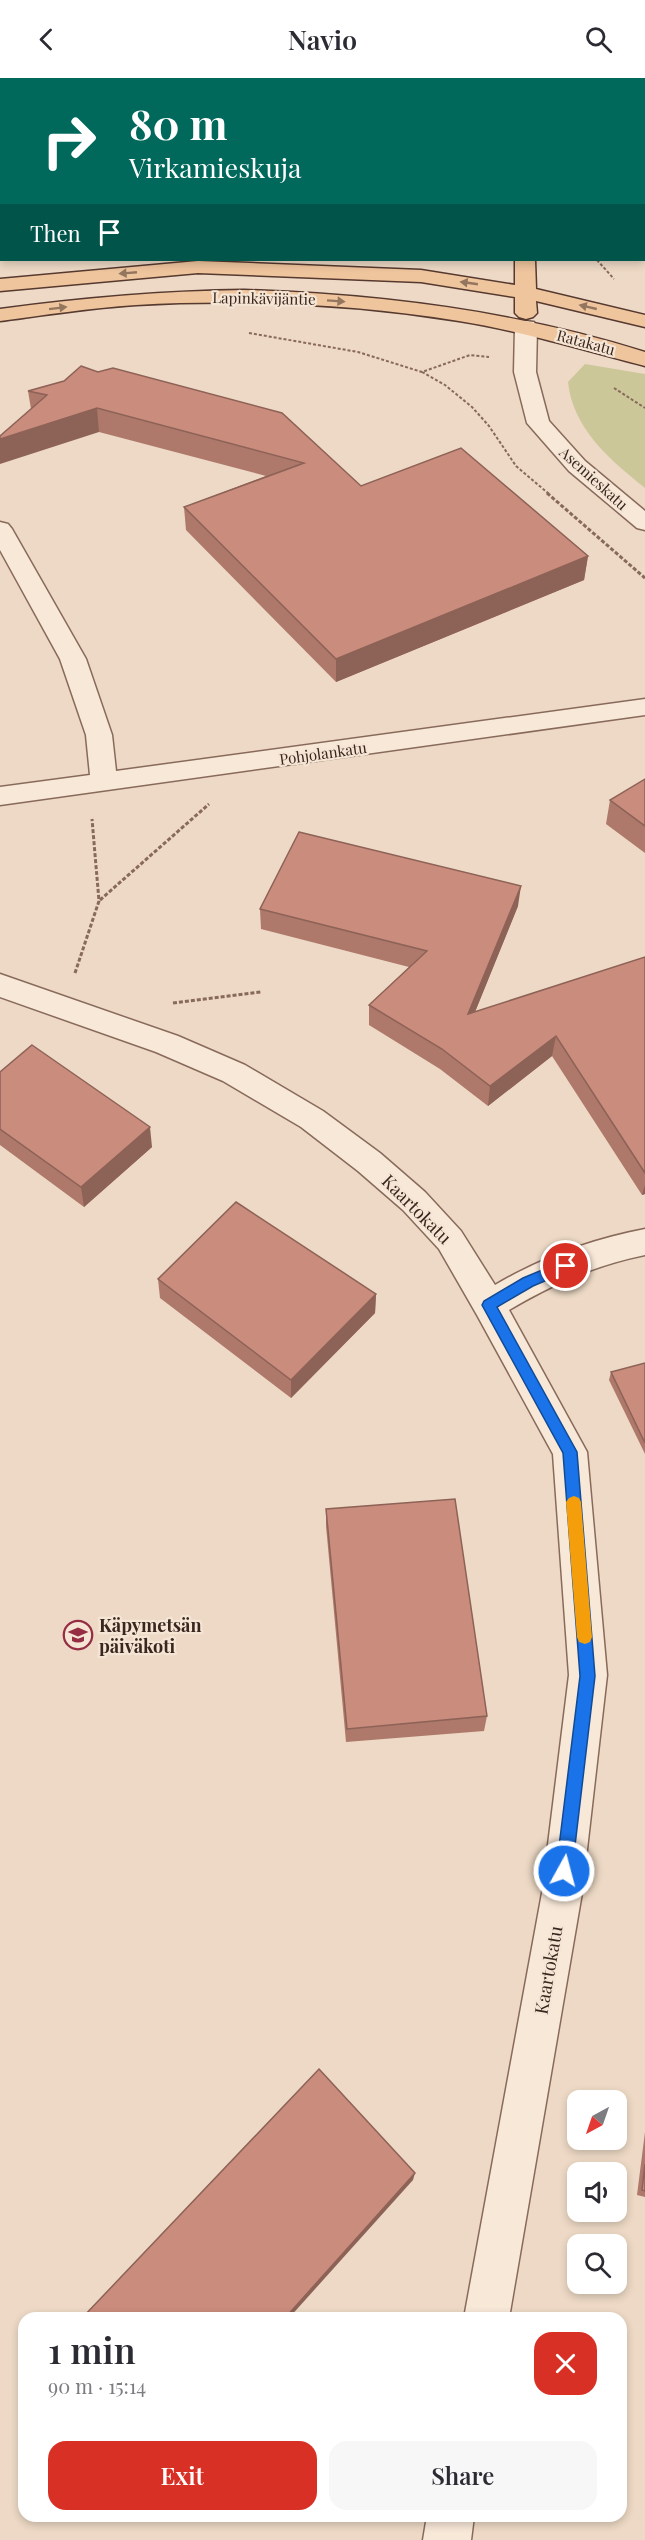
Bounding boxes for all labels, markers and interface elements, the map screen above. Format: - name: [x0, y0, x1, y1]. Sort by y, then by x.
- text: Navio: [288, 21, 357, 57]
- icon: back: [30, 23, 63, 56]
- icon: search: [582, 23, 615, 56]
- text: 80 m: [129, 95, 227, 151]
- icon: right: [30, 102, 108, 180]
- text: Virkamieskuja: [129, 149, 301, 185]
- icon: arrive: [93, 216, 126, 249]
- text: Then: [30, 218, 81, 248]
- one-way arrow: [119, 268, 138, 278]
- one-way arrow: [460, 278, 479, 287]
- street label: Lapinkävijäntie: [212, 287, 316, 309]
- one-way arrow: [327, 296, 346, 306]
- one-way arrow: [578, 302, 597, 311]
- one-way arrow: [49, 303, 68, 313]
- street label: Ratakatu: [555, 325, 618, 359]
- street label: Asemieskatu: [555, 441, 633, 514]
- street label: Pohjolankatu: [278, 737, 368, 769]
- street label: Kaartokatu: [377, 1169, 457, 1249]
- pin: [540, 1240, 591, 1291]
- icon: arrive: [549, 1249, 582, 1282]
- place label: Käpymetsän päiväkoti: [99, 1613, 201, 1658]
- school or university icon: Käpymetsän päiväkoti: [62, 1619, 94, 1651]
- position arrow: [532, 1839, 596, 1903]
- street label: Kaartokatu: [528, 1923, 568, 2016]
- north arrow: [567, 2090, 627, 2150]
- map controls: [567, 2090, 627, 2294]
- button: sound: [567, 2162, 627, 2222]
- button: search: [567, 2234, 627, 2294]
- text: 1 min: [48, 2325, 136, 2373]
- button: close: [534, 2332, 597, 2395]
- text: 90 m · 15:14: [48, 2372, 146, 2399]
- button: Exit: [48, 2441, 317, 2510]
- button: Share: [329, 2441, 597, 2510]

